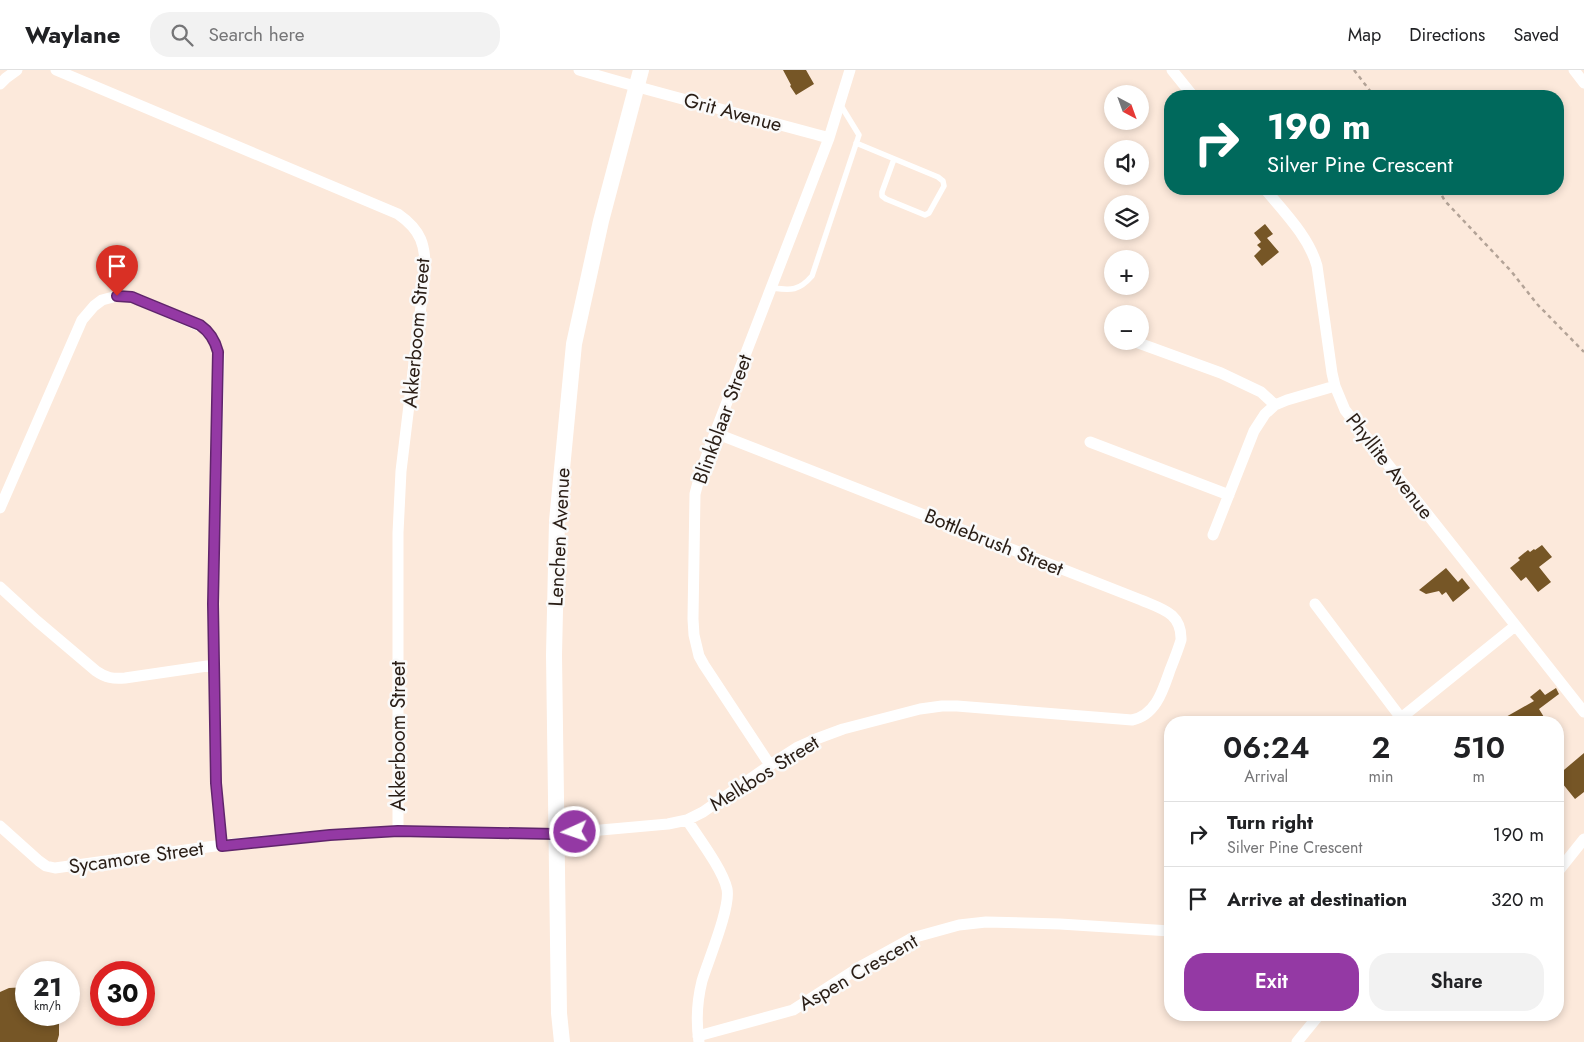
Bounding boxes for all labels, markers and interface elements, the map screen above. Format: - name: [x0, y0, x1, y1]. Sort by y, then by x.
- search box: [150, 12, 500, 57]
- text: Waylane: [25, 17, 120, 52]
- icon: search: [168, 21, 196, 49]
- text: Search here: [208, 21, 305, 48]
- text: Map: [1348, 22, 1381, 48]
- text: Directions: [1409, 22, 1485, 48]
- text: Saved: [1513, 22, 1559, 48]
- street label: Grit Avenue: [680, 85, 785, 140]
- north arrow: [1104, 85, 1149, 130]
- map controls: [1104, 85, 1149, 350]
- text: 190 m: [1267, 102, 1371, 152]
- icon: right: [1184, 110, 1249, 175]
- button: sound: [1104, 140, 1149, 185]
- text: Silver Pine Crescent: [1267, 148, 1453, 180]
- button: layers: [1104, 195, 1149, 240]
- pin: [96, 245, 138, 296]
- button: +: [1104, 250, 1149, 295]
- icon: arrive: [103, 252, 131, 280]
- street label: Akkerboom Street: [396, 257, 438, 409]
- button: −: [1104, 305, 1149, 350]
- street label: Blinkblaar Street: [686, 350, 759, 488]
- street label: Phyllite Avenue: [1339, 407, 1440, 526]
- street label: Lenchen Avenue: [541, 467, 578, 607]
- street label: Bottlebrush Street: [920, 501, 1068, 584]
- street label: Akkerboom Street: [384, 661, 413, 811]
- text: 06:24: [1223, 726, 1310, 769]
- text: 2: [1372, 726, 1390, 769]
- text: 510: [1452, 726, 1505, 769]
- street label: Melkbos Street: [704, 728, 825, 819]
- text: Arrival: [1244, 765, 1288, 788]
- text: min: [1368, 765, 1394, 788]
- text: m: [1473, 765, 1485, 788]
- position arrow: [548, 805, 600, 857]
- text: Turn right: [1227, 809, 1313, 836]
- icon: right: [1184, 820, 1212, 848]
- text: 190 m: [1493, 821, 1544, 848]
- street label: Sycamore Street: [67, 834, 205, 881]
- text: Silver Pine Crescent: [1227, 836, 1362, 859]
- icon: arrive: [1184, 885, 1212, 913]
- text: Arrive at destination: [1227, 886, 1407, 913]
- text: 320 m: [1491, 886, 1544, 913]
- street label: Aspen Crescent: [793, 926, 923, 1018]
- button: Exit: [1184, 953, 1359, 1011]
- button: Share: [1369, 953, 1544, 1011]
- speed limit sign: 30: [90, 961, 155, 1026]
- text: 21: [33, 969, 62, 1005]
- text: km/h: [34, 997, 61, 1015]

